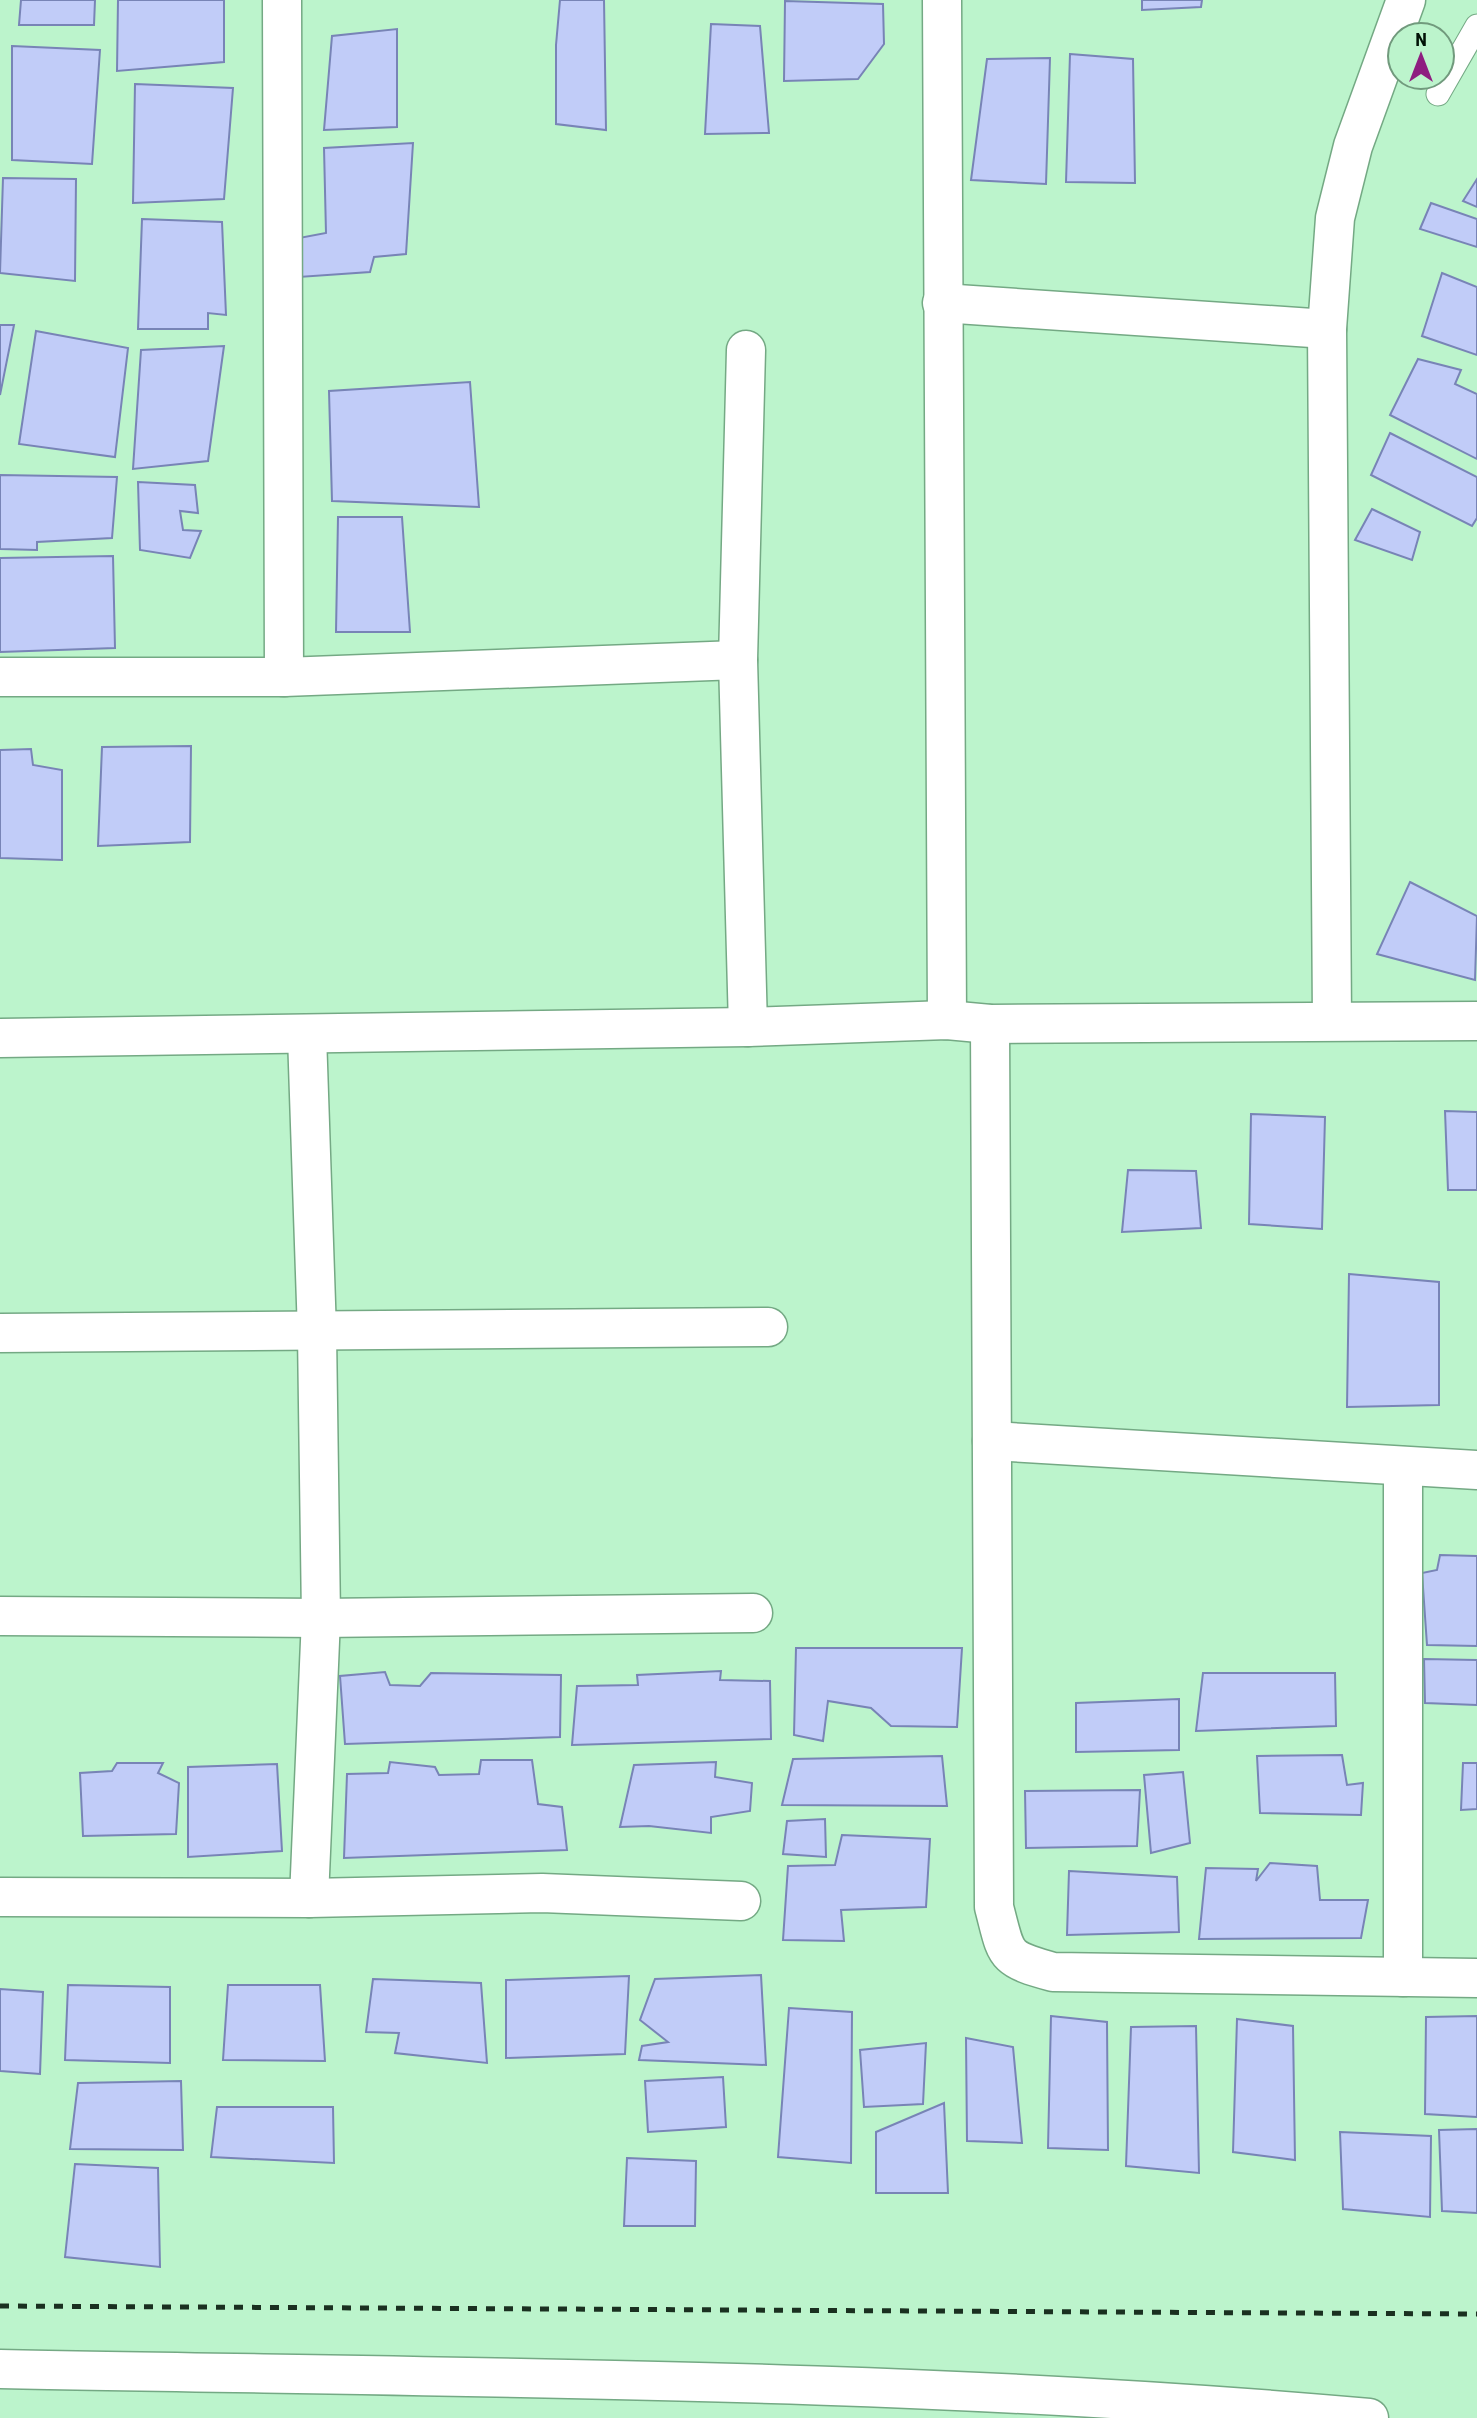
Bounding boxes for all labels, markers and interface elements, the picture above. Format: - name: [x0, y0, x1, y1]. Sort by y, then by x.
- north arrow: [1386, 21, 1456, 91]
- text: N: [1415, 28, 1427, 51]

